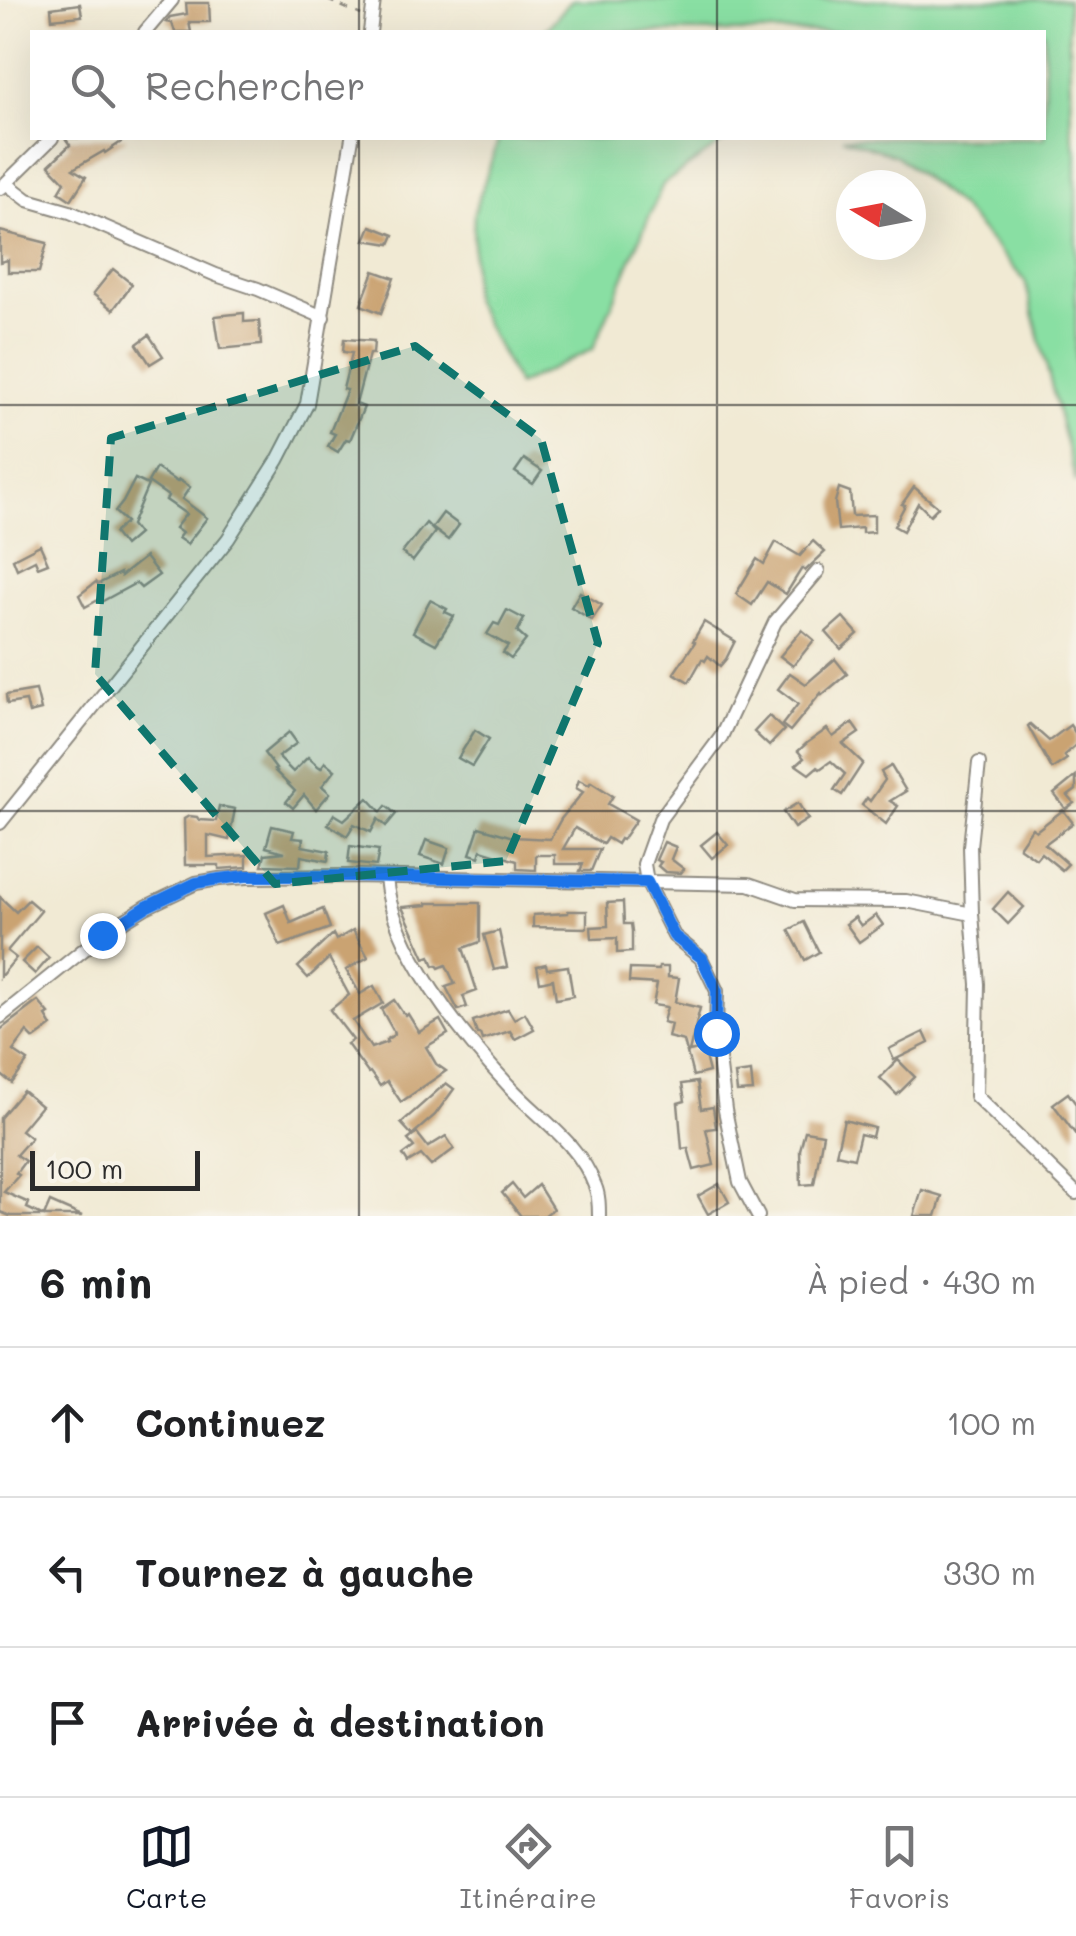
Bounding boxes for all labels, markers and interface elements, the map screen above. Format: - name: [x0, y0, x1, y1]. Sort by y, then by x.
- search box: [30, 30, 1046, 140]
- icon: search: [65, 58, 120, 113]
- text: Rechercher: [145, 60, 366, 110]
- north arrow: [836, 170, 926, 260]
- route end: [80, 913, 126, 959]
- route start: [694, 1011, 740, 1057]
- scale bar: [30, 1146, 200, 1190]
- text: 100 m: [45, 1150, 123, 1186]
- text: 6 min: [40, 1254, 152, 1309]
- text: À pied · 430 m: [807, 1260, 1036, 1302]
- icon: ahead: [40, 1395, 95, 1450]
- text: Continuez: [135, 1397, 326, 1447]
- text: 100 m: [946, 1401, 1036, 1443]
- icon: left: [40, 1545, 95, 1600]
- text: Tournez à gauche: [135, 1547, 474, 1597]
- text: 330 m: [943, 1551, 1036, 1593]
- icon: arrive: [40, 1695, 95, 1750]
- text: Arrivée à destination: [135, 1697, 545, 1747]
- tab: Carte: [126, 1819, 207, 1915]
- tab: Itinéraire: [459, 1819, 597, 1915]
- tab: Favoris: [849, 1819, 950, 1915]

